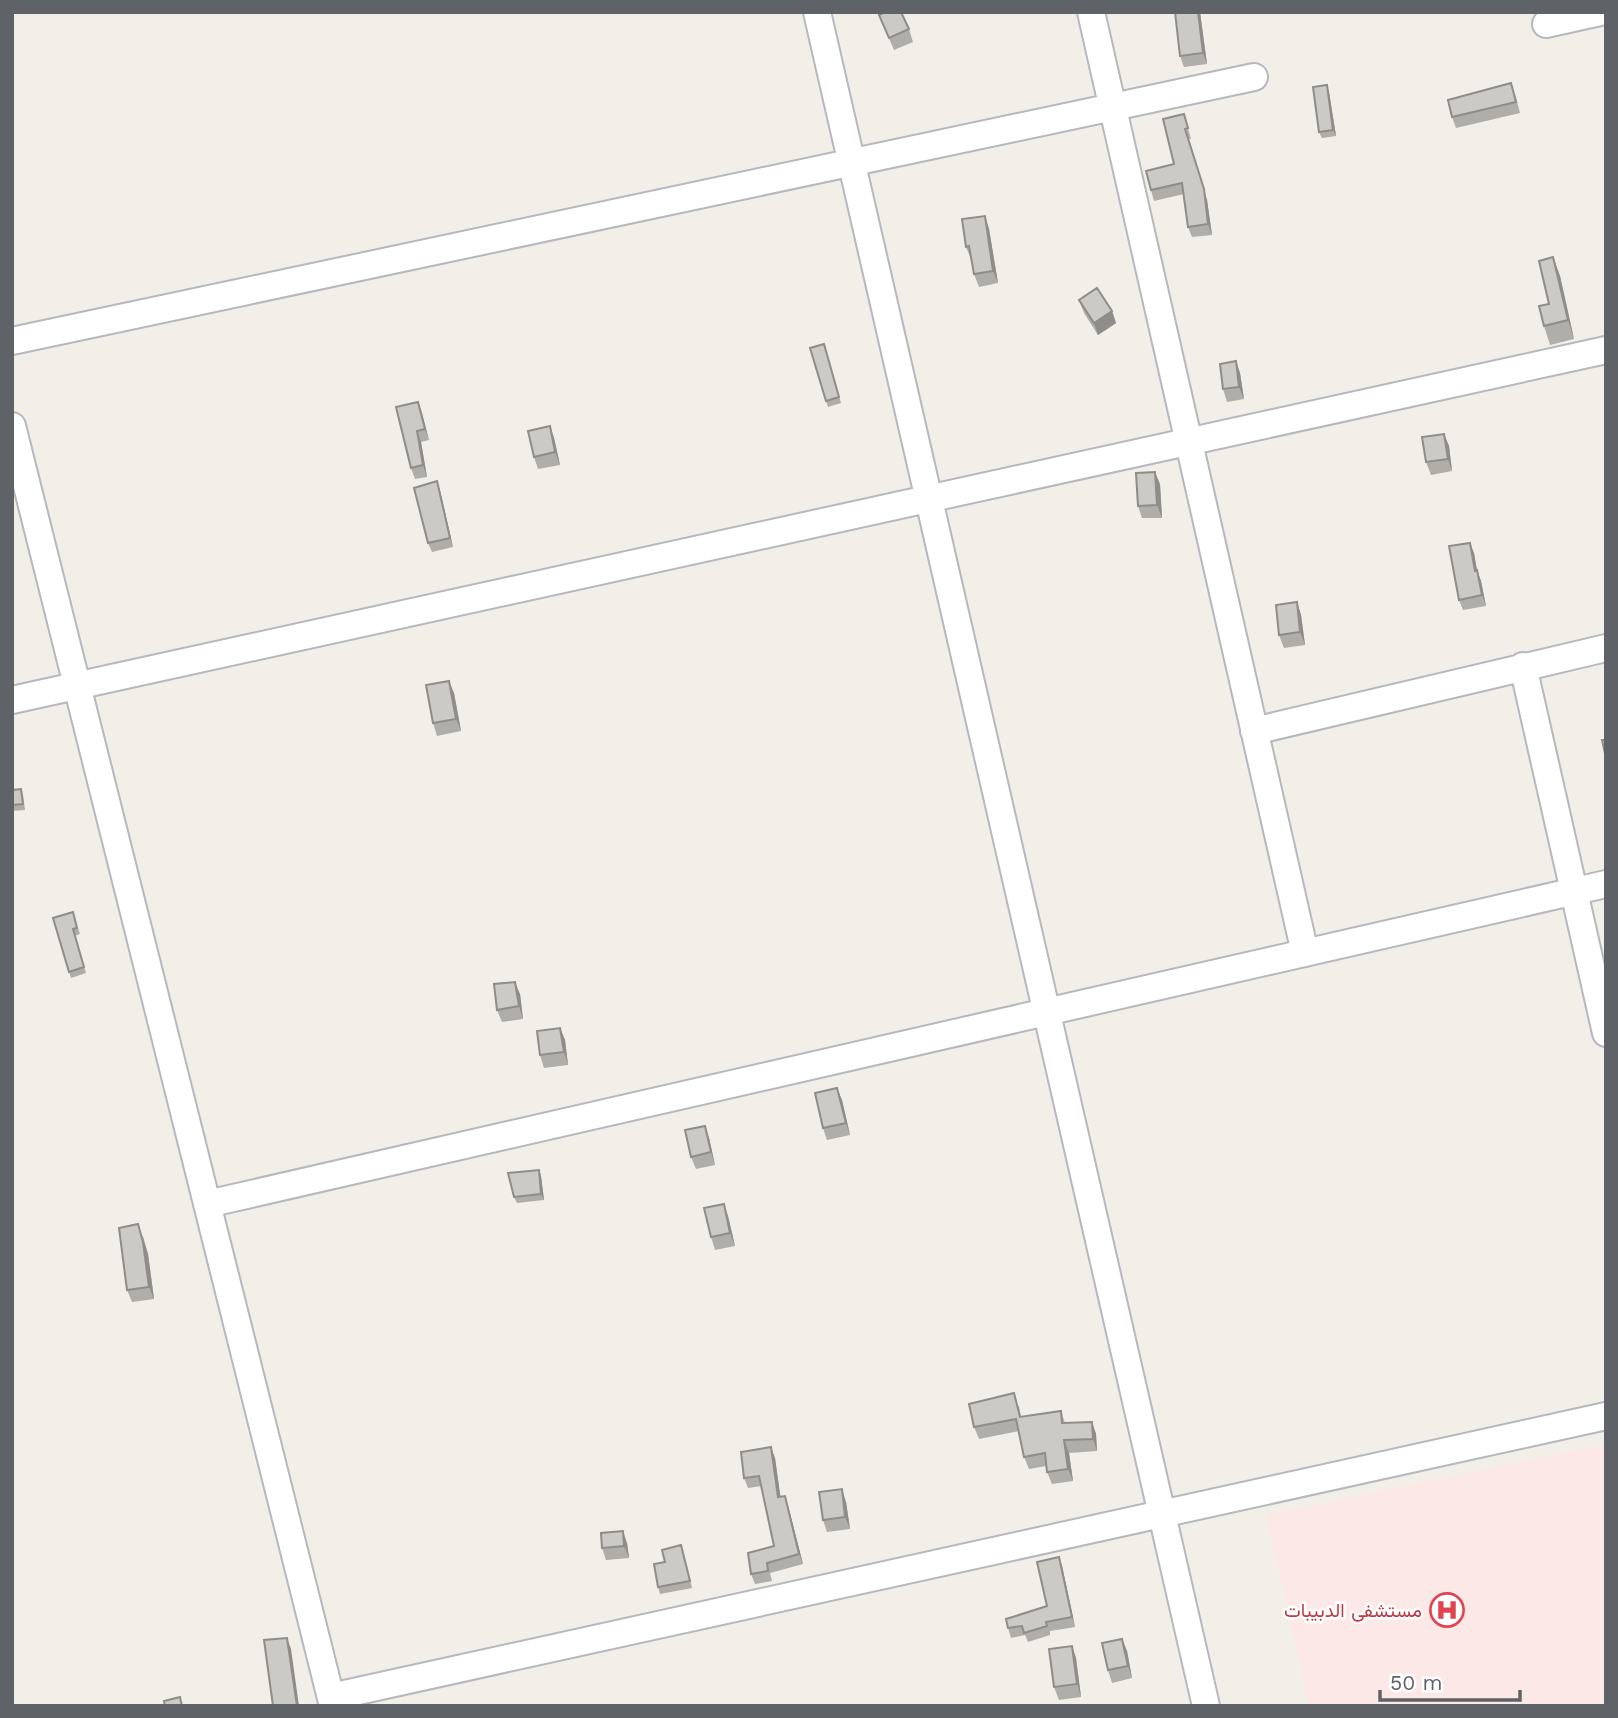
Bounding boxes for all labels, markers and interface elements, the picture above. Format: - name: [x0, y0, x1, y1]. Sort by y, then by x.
- hospital icon: مستشفى الدبيبات: [1428, 1591, 1466, 1629]
- place label: مستشفى الدبيبات: [1284, 1599, 1422, 1622]
- scale bar: [1380, 1658, 1520, 1702]
- text: 50 m: [1390, 1670, 1442, 1695]

